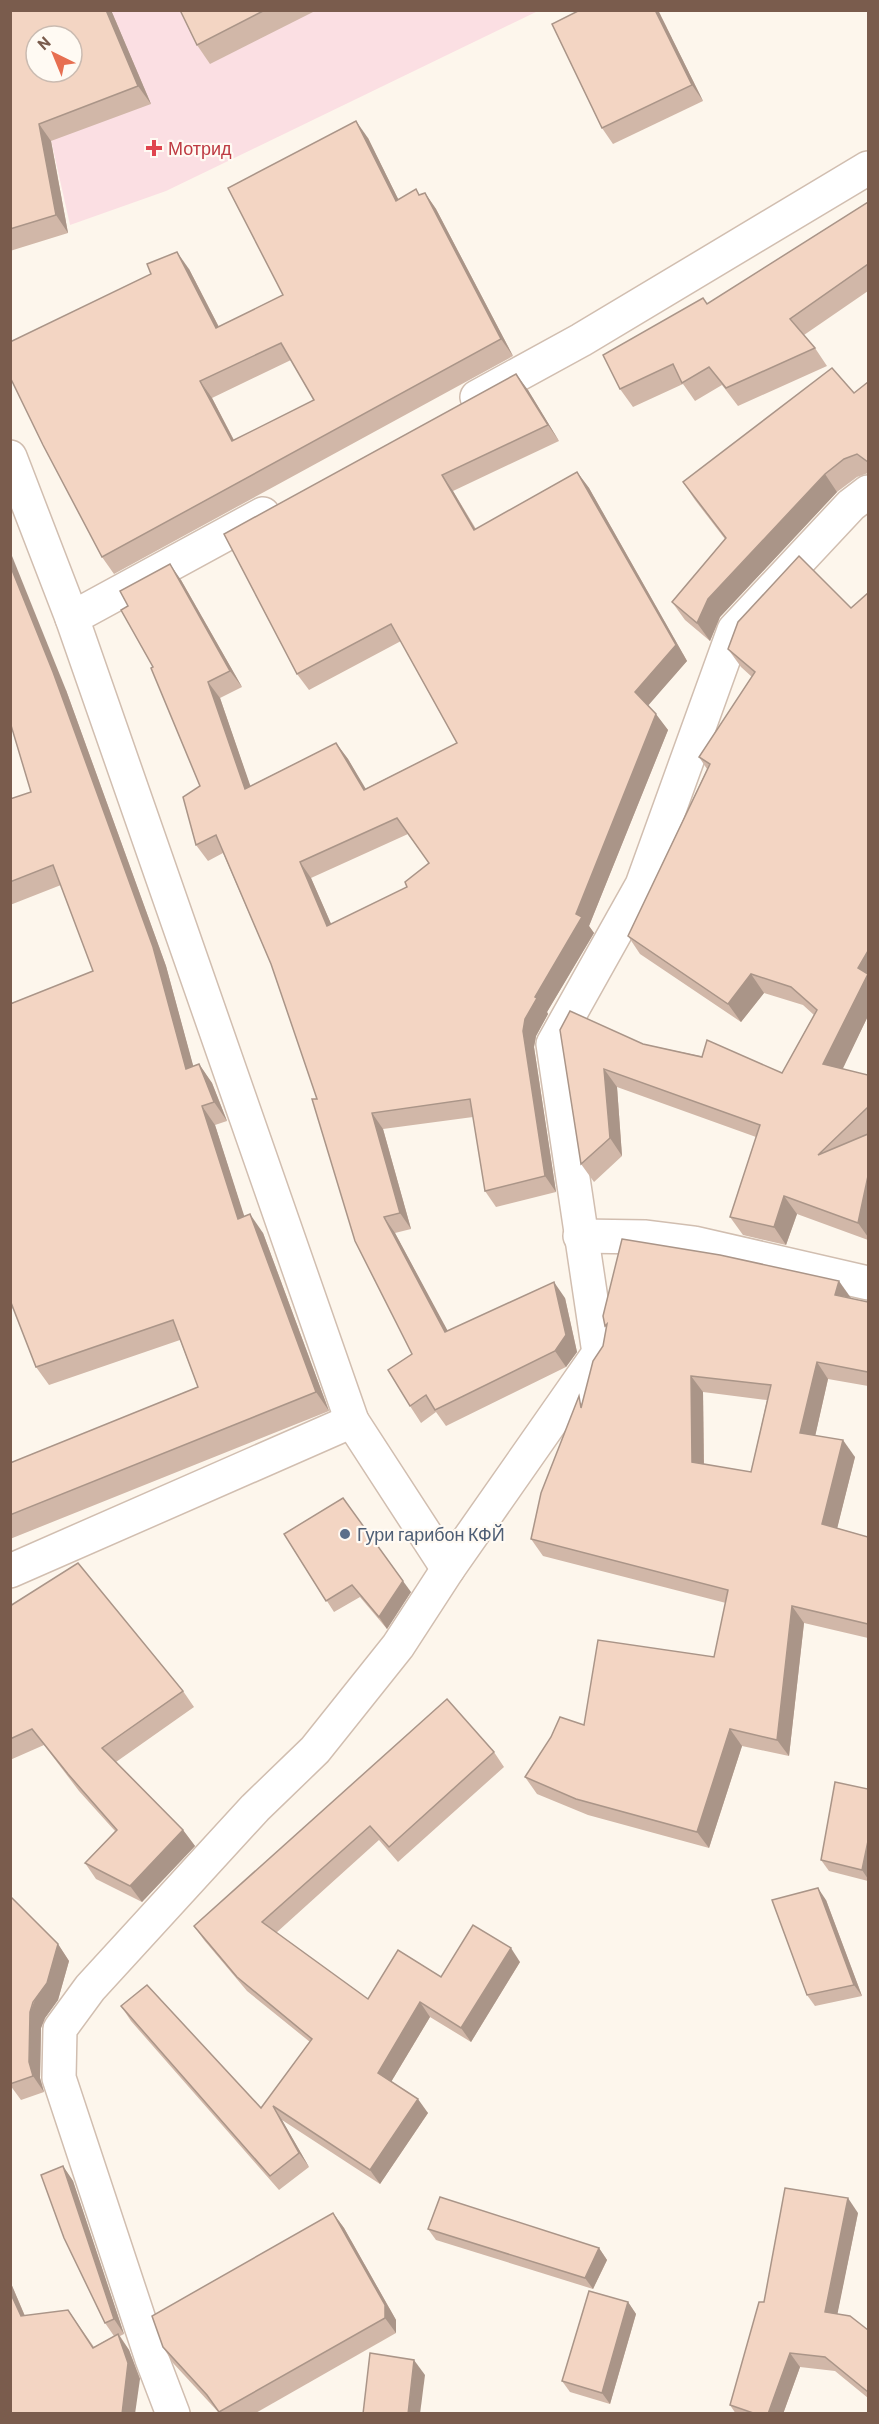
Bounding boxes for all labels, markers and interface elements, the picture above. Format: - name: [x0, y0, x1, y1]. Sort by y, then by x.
- north arrow: [24, 24, 84, 84]
- text: N: [33, 32, 54, 53]
- place label: Мотрид: [168, 137, 232, 159]
- marker: Мотрид: [145, 139, 163, 157]
- place label: Гури гарибон КФЙ: [357, 1523, 505, 1545]
- marker: Гури гарибон КФЙ: [338, 1527, 352, 1541]

